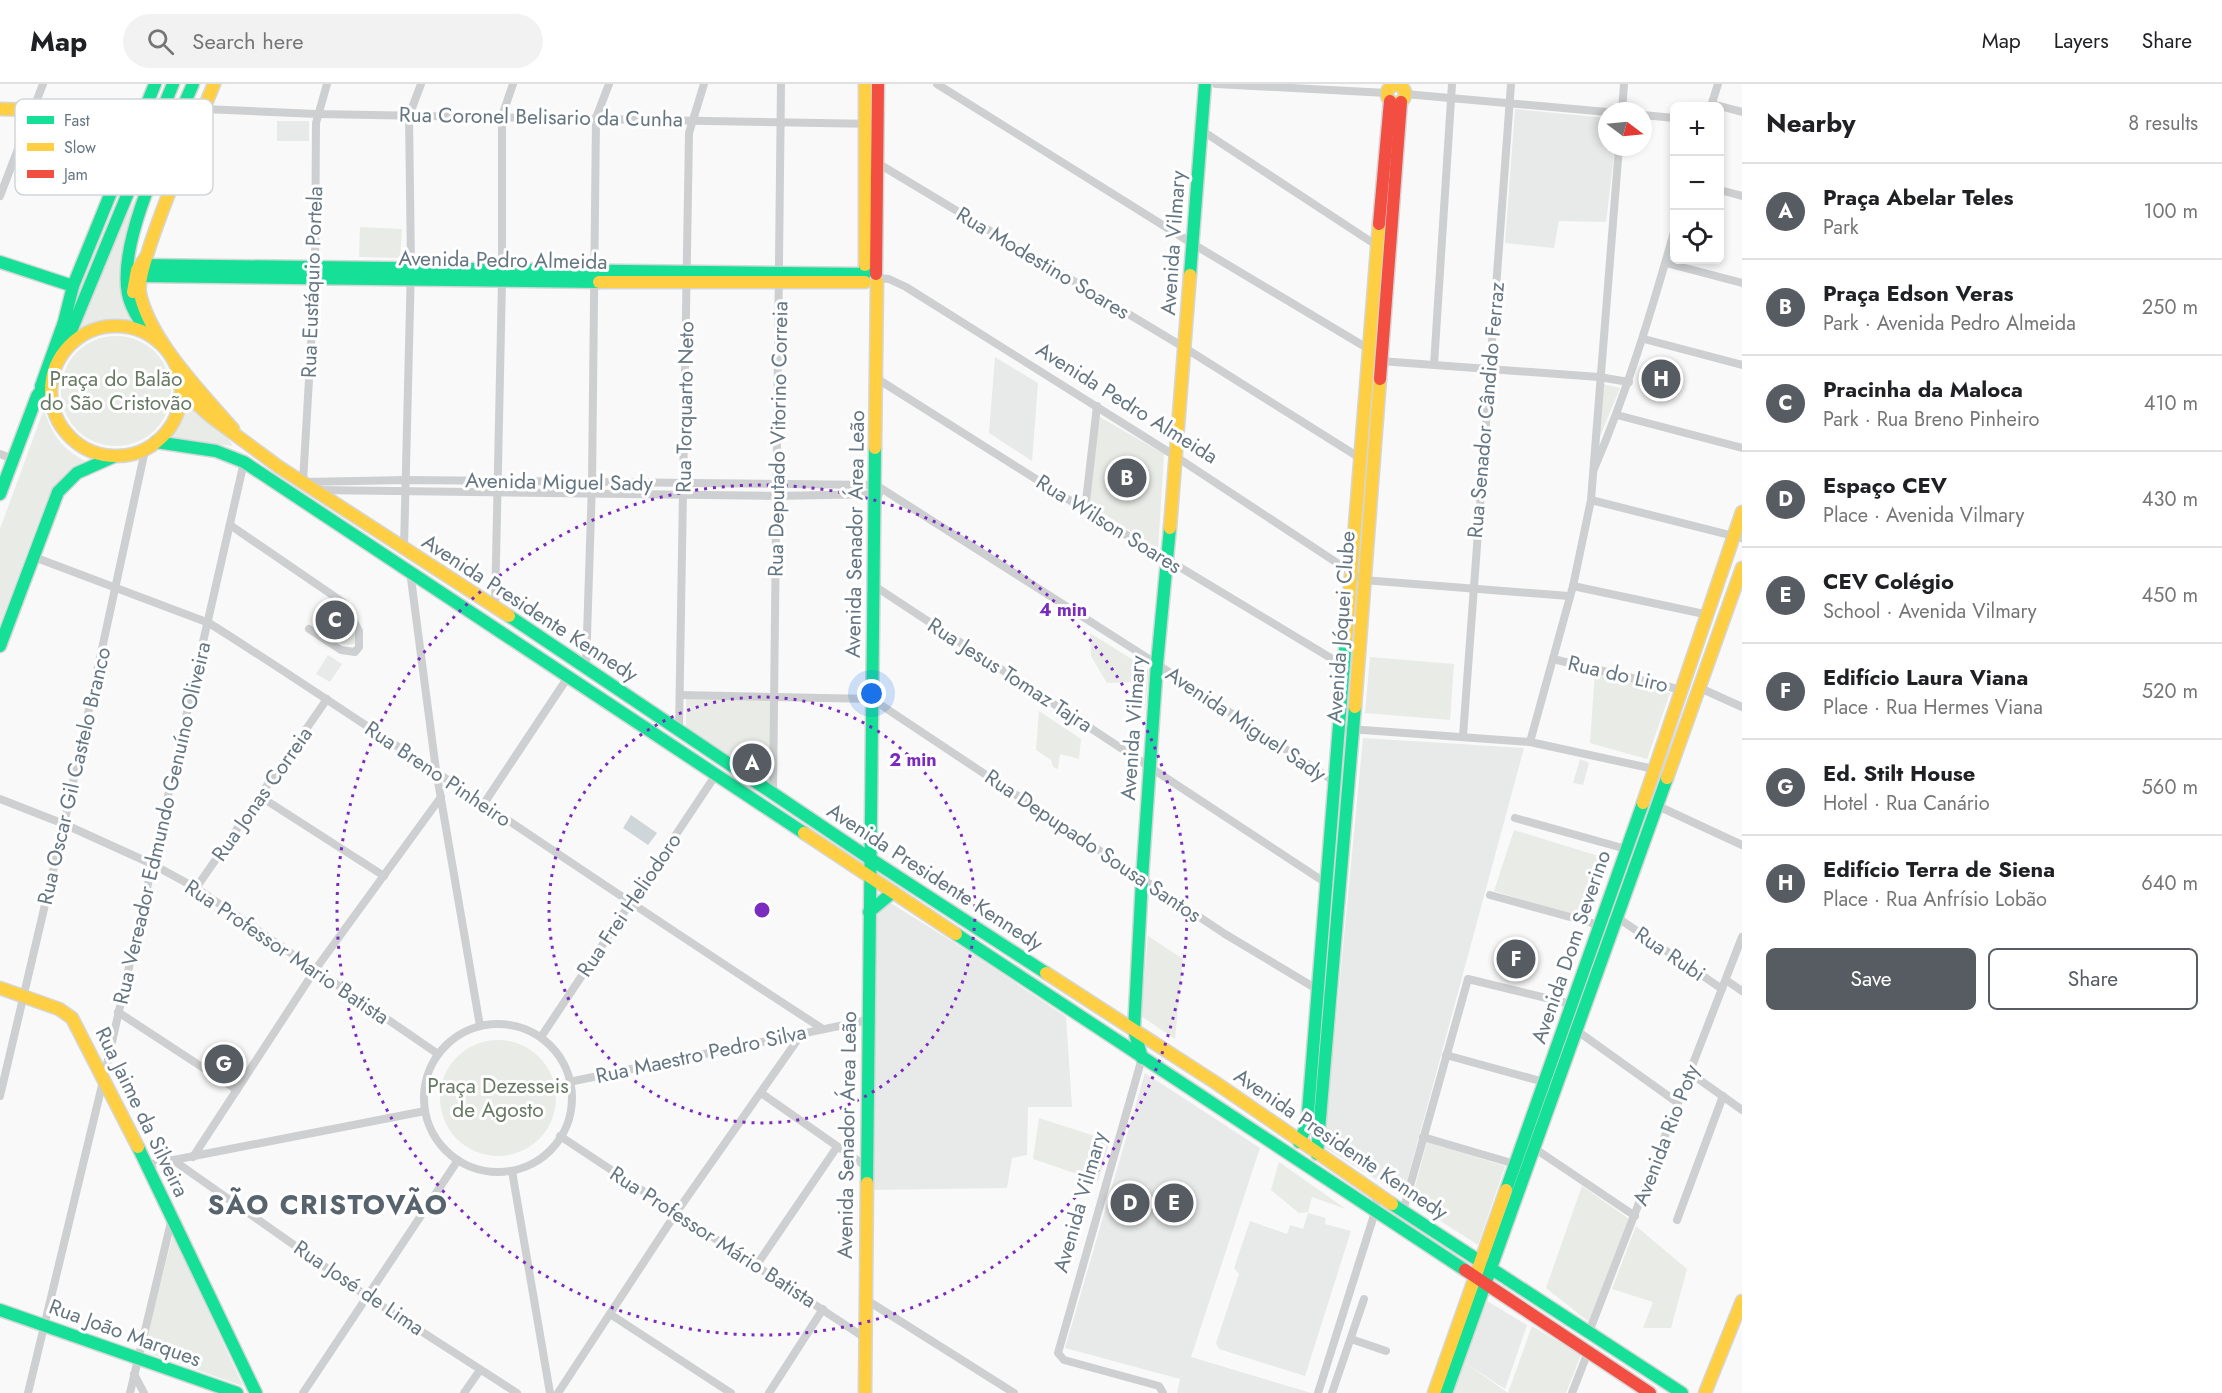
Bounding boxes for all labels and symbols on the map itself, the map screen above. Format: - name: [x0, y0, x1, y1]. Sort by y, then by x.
- legend: [15, 99, 213, 195]
- street label: Rua Coronel Belisario da Cunha: [399, 100, 683, 134]
- north arrow: [1598, 102, 1652, 156]
- text: Fast: [64, 109, 90, 132]
- text: Slow: [64, 136, 96, 159]
- text: Jam: [62, 163, 88, 186]
- street label: Avenida Vilmary: [1153, 169, 1193, 316]
- street label: Rua Eustáquio Portela: [294, 186, 330, 378]
- street label: Rua Modestino Soares: [951, 199, 1135, 327]
- street label: Avenida Pedro Almeida: [398, 243, 608, 277]
- street label: Rua Senador Cândido Ferraz: [1460, 280, 1512, 539]
- street label: Rua Deputado Vitorino Correia: [761, 301, 795, 577]
- street label: Rua Torquarto Neto: [669, 321, 701, 493]
- street label: Avenida Pedro Almeida: [1030, 335, 1224, 471]
- pin: H: [1642, 356, 1680, 402]
- park label: Praça do Balão do São Cristovão: [40, 364, 192, 418]
- street label: Avenida Senador Área Leão: [838, 410, 872, 658]
- pin: B: [1108, 456, 1146, 500]
- street label: Avenida Miguel Sady: [465, 465, 654, 499]
- street label: Rua Wilson Soares: [1030, 467, 1188, 581]
- street label: Avenida Presidente Kennedy: [416, 527, 645, 690]
- street label: Avenida Jóquei Clube: [1319, 530, 1363, 724]
- text: 4 min: [1039, 597, 1087, 623]
- pin: C: [316, 598, 354, 642]
- street label: Rua Jesus Tomaz Tajra: [922, 610, 1098, 740]
- street label: Rua Vereador Edmundo Genuíno Oliveira: [106, 639, 218, 1007]
- street label: Rua Oscar Gil Castelo Branco: [30, 644, 118, 908]
- street label: Rua do Liro: [1565, 648, 1671, 700]
- street label: Avenida Vilmary: [1113, 654, 1153, 801]
- street label: Avenida Miguel Sady: [1160, 659, 1333, 789]
- your location: [857, 679, 886, 708]
- street label: Rua Breno Pinheiro: [359, 714, 517, 834]
- street label: Rua Jonas Correia: [204, 721, 320, 867]
- pin: A: [732, 740, 771, 786]
- text: 2 min: [889, 747, 937, 773]
- street label: Rua Depupado Sousa Santos: [979, 762, 1207, 930]
- street label: Avenida Presidente Kennedy: [821, 796, 1050, 959]
- street label: Rua Frei Heliodoro: [570, 827, 688, 983]
- street label: Avenida Dom Severino: [1524, 846, 1618, 1048]
- street label: Rua Professor Mario Batista: [179, 872, 395, 1032]
- centre of rings: [752, 900, 772, 920]
- street label: Rua Rubi: [1629, 919, 1711, 989]
- pin: F: [1496, 936, 1536, 982]
- street label: Avenida Senador Área Leão: [830, 1011, 864, 1259]
- street label: Rua Maestro Pedro Silva: [593, 1017, 809, 1091]
- street label: Rua Jaime da Silveira: [88, 1022, 196, 1202]
- pin: G: [204, 1042, 244, 1086]
- street label: Avenida Rio Poty: [1625, 1059, 1707, 1210]
- street label: Avenida Presidente Kennedy: [1228, 1061, 1455, 1227]
- park label: Praça Dezesseis de Agosto: [427, 1071, 569, 1125]
- street label: Avenida Vilmary: [1046, 1127, 1115, 1276]
- street label: Rua Professor Mário Batista: [604, 1159, 822, 1315]
- pin: D: [1110, 1180, 1150, 1226]
- pin: E: [1154, 1180, 1194, 1226]
- district label: SÃO CRISTOVÃO: [207, 1185, 449, 1224]
- street label: Rua José de Lima: [288, 1233, 430, 1343]
- street label: Rua João Marques: [45, 1292, 205, 1374]

